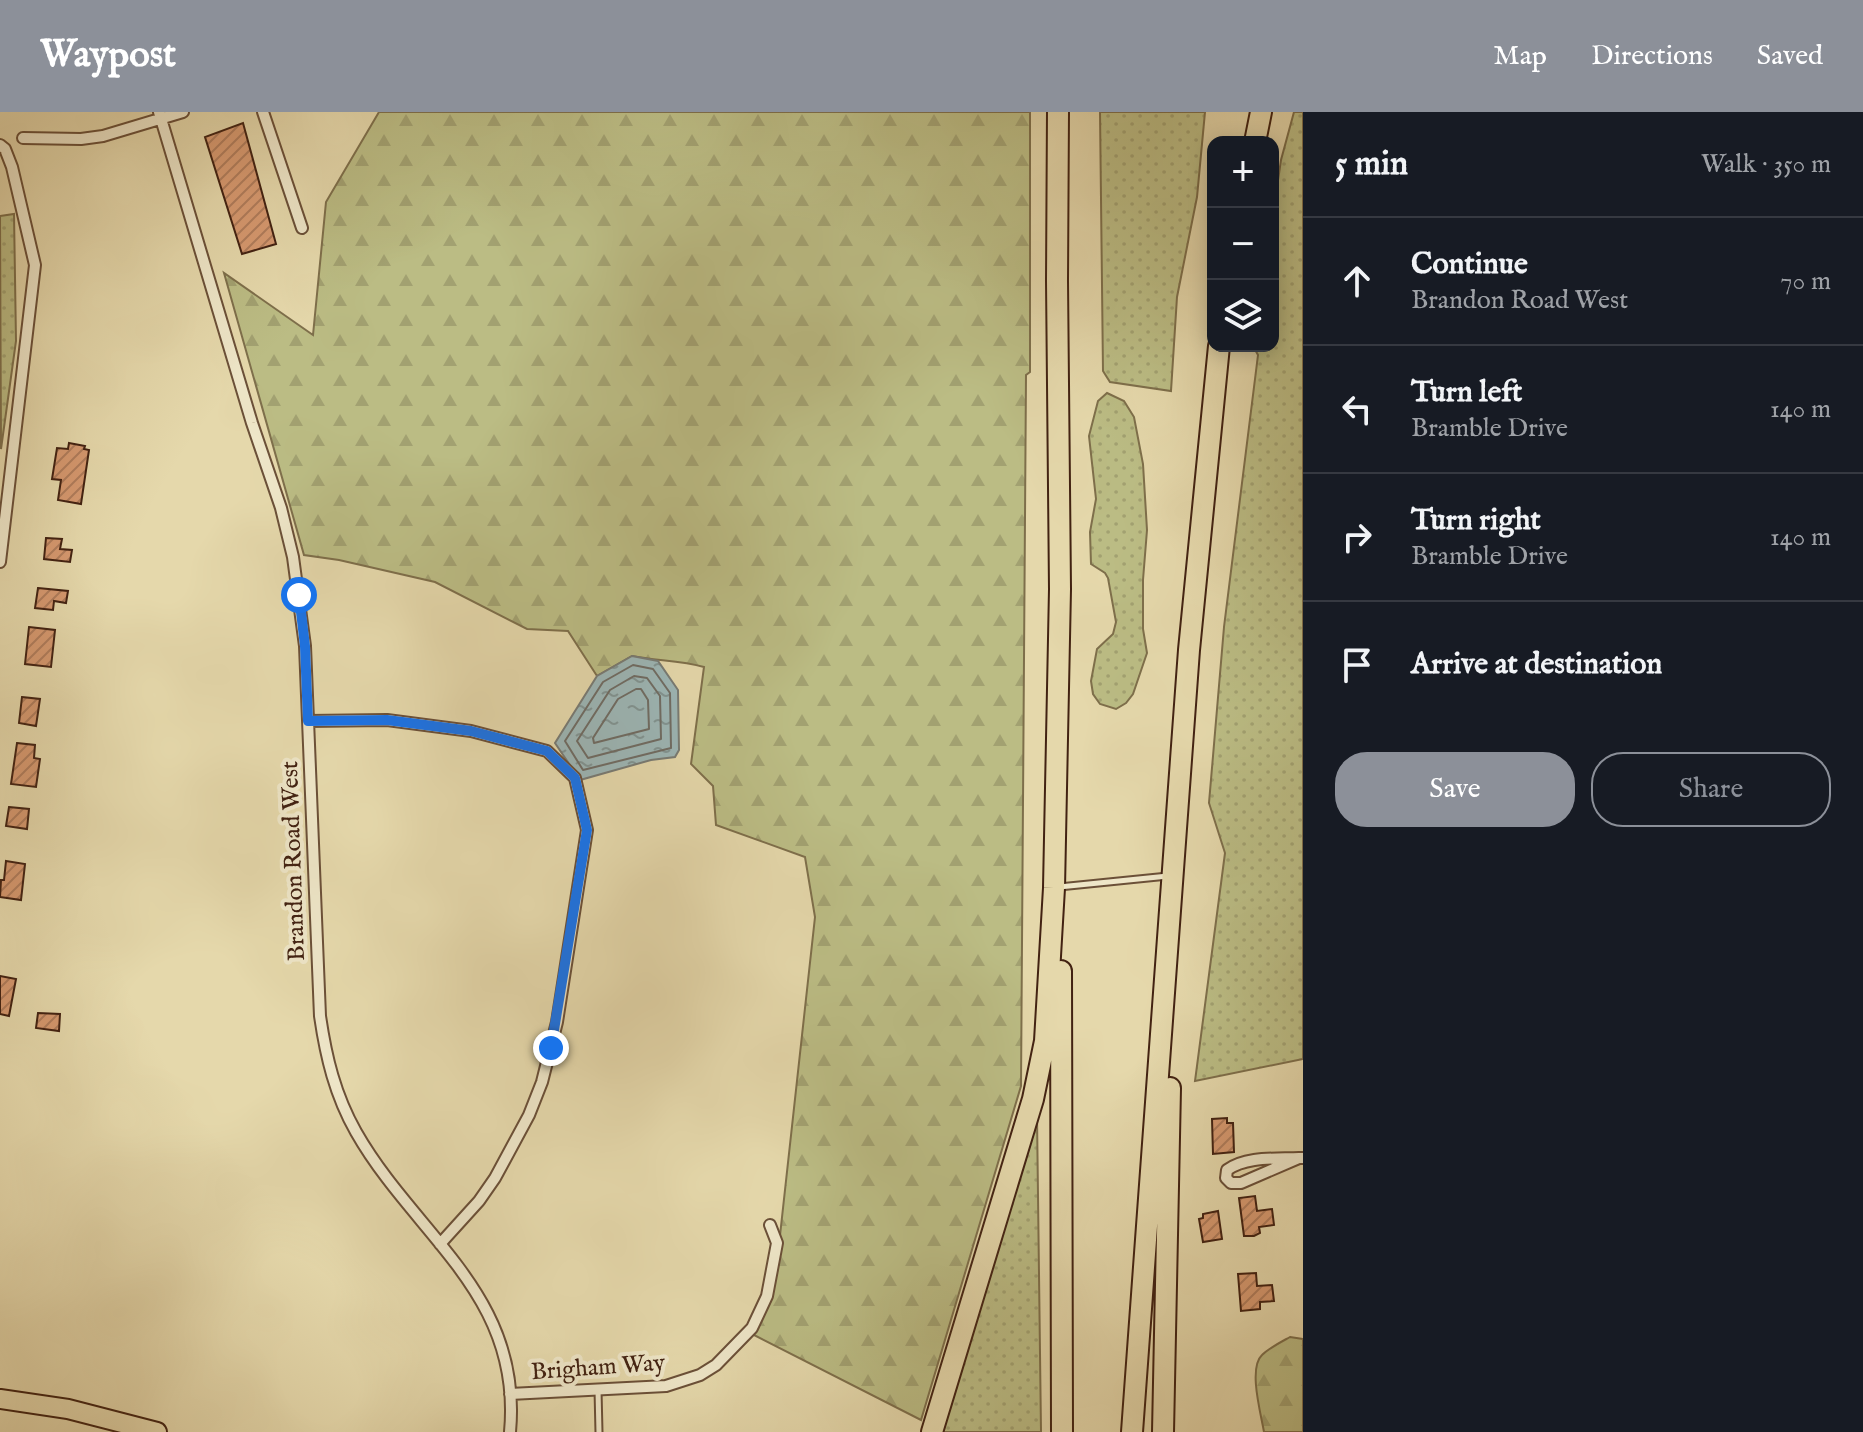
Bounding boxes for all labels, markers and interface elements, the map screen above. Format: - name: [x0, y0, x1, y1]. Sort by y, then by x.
- text: Waypost: [40, 32, 176, 80]
- text: Map: [1493, 39, 1547, 74]
- text: Directions: [1591, 39, 1713, 74]
- text: Saved: [1757, 39, 1823, 74]
- map controls: [1207, 136, 1279, 352]
- button: +: [1207, 136, 1279, 208]
- text: 5 min: [1335, 143, 1408, 186]
- text: Walk · 350 m: [1701, 148, 1831, 181]
- button: −: [1207, 208, 1279, 280]
- text: Continue: [1411, 246, 1528, 284]
- icon: ahead: [1335, 259, 1379, 303]
- text: 70 m: [1780, 265, 1831, 298]
- button: layers: [1207, 280, 1279, 352]
- text: Brandon Road West: [1411, 284, 1628, 317]
- text: Turn left: [1411, 374, 1522, 412]
- icon: left: [1335, 387, 1379, 431]
- text: 140 m: [1770, 393, 1831, 426]
- text: Bramble Drive: [1411, 412, 1568, 445]
- text: Turn right: [1411, 502, 1541, 540]
- icon: right: [1335, 515, 1379, 559]
- text: 140 m: [1770, 521, 1831, 554]
- text: Bramble Drive: [1411, 540, 1568, 573]
- route start: [281, 577, 317, 613]
- icon: arrive: [1335, 643, 1379, 687]
- text: Arrive at destination: [1411, 646, 1662, 684]
- button: Save: [1335, 752, 1575, 827]
- button: Share: [1591, 752, 1831, 827]
- street label: Brandon Road West: [275, 760, 313, 962]
- route end: [533, 1030, 569, 1066]
- street label: Brigham Way: [530, 1348, 666, 1388]

